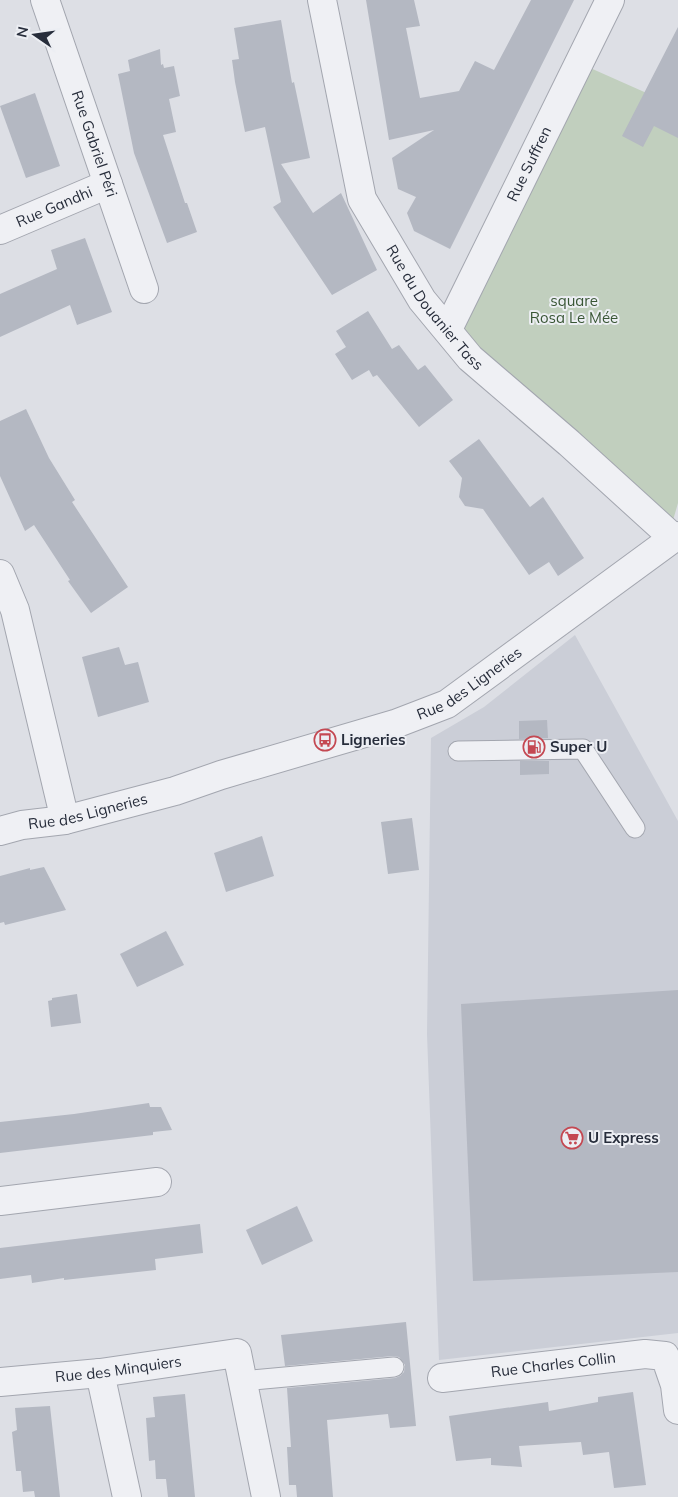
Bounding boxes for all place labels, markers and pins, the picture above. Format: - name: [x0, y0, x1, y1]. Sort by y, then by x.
- bus stop icon: Ligneries: [313, 728, 337, 752]
- place label: Ligneries: [341, 730, 405, 749]
- fuel station icon: Super U: [522, 735, 546, 759]
- place label: Super U: [550, 737, 607, 756]
- supermarket icon: U Express: [560, 1126, 584, 1150]
- place label: U Express: [588, 1128, 659, 1147]

